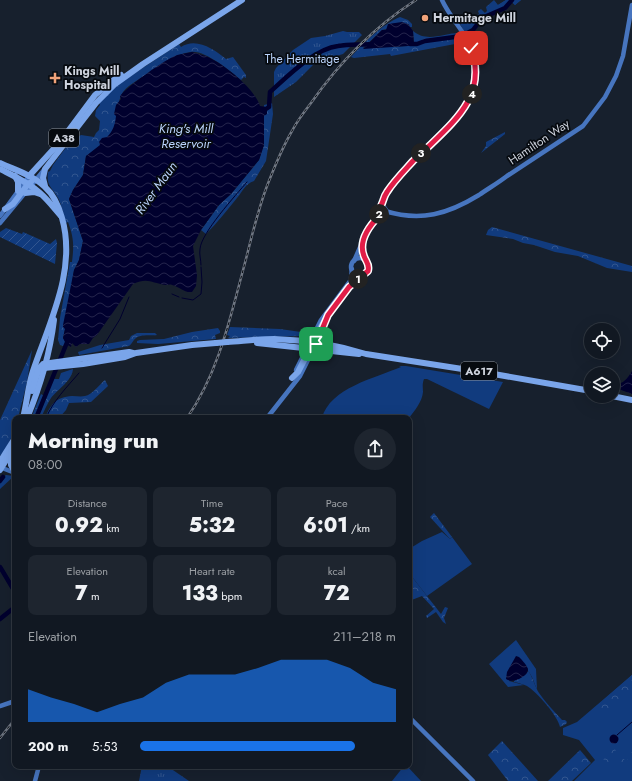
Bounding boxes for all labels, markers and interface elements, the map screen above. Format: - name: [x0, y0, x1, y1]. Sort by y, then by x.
- place label: Hermitage Mill: [433, 9, 516, 27]
- marker: Hermitage Mill: [420, 13, 430, 23]
- pin: [454, 31, 488, 65]
- icon: check: [460, 37, 482, 59]
- park label: The Hermitage: [265, 50, 339, 68]
- place label: Kings Mill Hospital: [64, 62, 119, 94]
- marker: Kings Mill Hospital: [49, 72, 61, 84]
- pin: 4: [462, 84, 482, 104]
- text: 4: [468, 86, 476, 102]
- street label: Hamilton Way: [505, 114, 574, 169]
- water label: King's Mill Reservoir: [159, 119, 214, 153]
- road number: A38: [49, 129, 79, 147]
- pin: 3: [411, 143, 431, 163]
- text: 3: [418, 145, 424, 161]
- water label: River Maun: [130, 157, 182, 218]
- pin: 2: [369, 204, 389, 224]
- text: 2: [375, 206, 383, 222]
- pin: 1: [348, 269, 368, 289]
- text: 1: [355, 271, 361, 287]
- map controls: [584, 323, 620, 403]
- button: locate: [584, 323, 620, 359]
- pin: [299, 327, 333, 361]
- icon: arrive: [305, 333, 327, 355]
- road number: A617: [461, 362, 497, 380]
- button: layers: [584, 367, 620, 403]
- text: Morning run: [28, 424, 159, 456]
- button: share: [354, 428, 396, 470]
- text: 08:00: [28, 455, 62, 474]
- text: Distance: [68, 495, 107, 511]
- text: Time: [201, 495, 223, 511]
- text: Pace: [326, 495, 348, 511]
- text: 0.92: [55, 511, 103, 540]
- text: 5:32: [189, 511, 235, 540]
- text: 6:01: [303, 511, 348, 540]
- text: km: [103, 520, 120, 536]
- text: /km: [348, 520, 370, 536]
- text: Elevation: [67, 563, 108, 579]
- text: Heart rate: [189, 563, 235, 579]
- text: kcal: [328, 563, 346, 579]
- text: 7: [75, 579, 88, 608]
- text: 133: [182, 579, 218, 608]
- text: 72: [324, 579, 350, 608]
- text: m: [88, 588, 100, 604]
- text: bpm: [218, 588, 242, 604]
- text: Elevation: [28, 627, 77, 646]
- text: 211–218 m: [333, 627, 396, 646]
- text: 200 m: [28, 737, 68, 756]
- text: 5:53: [92, 737, 118, 756]

